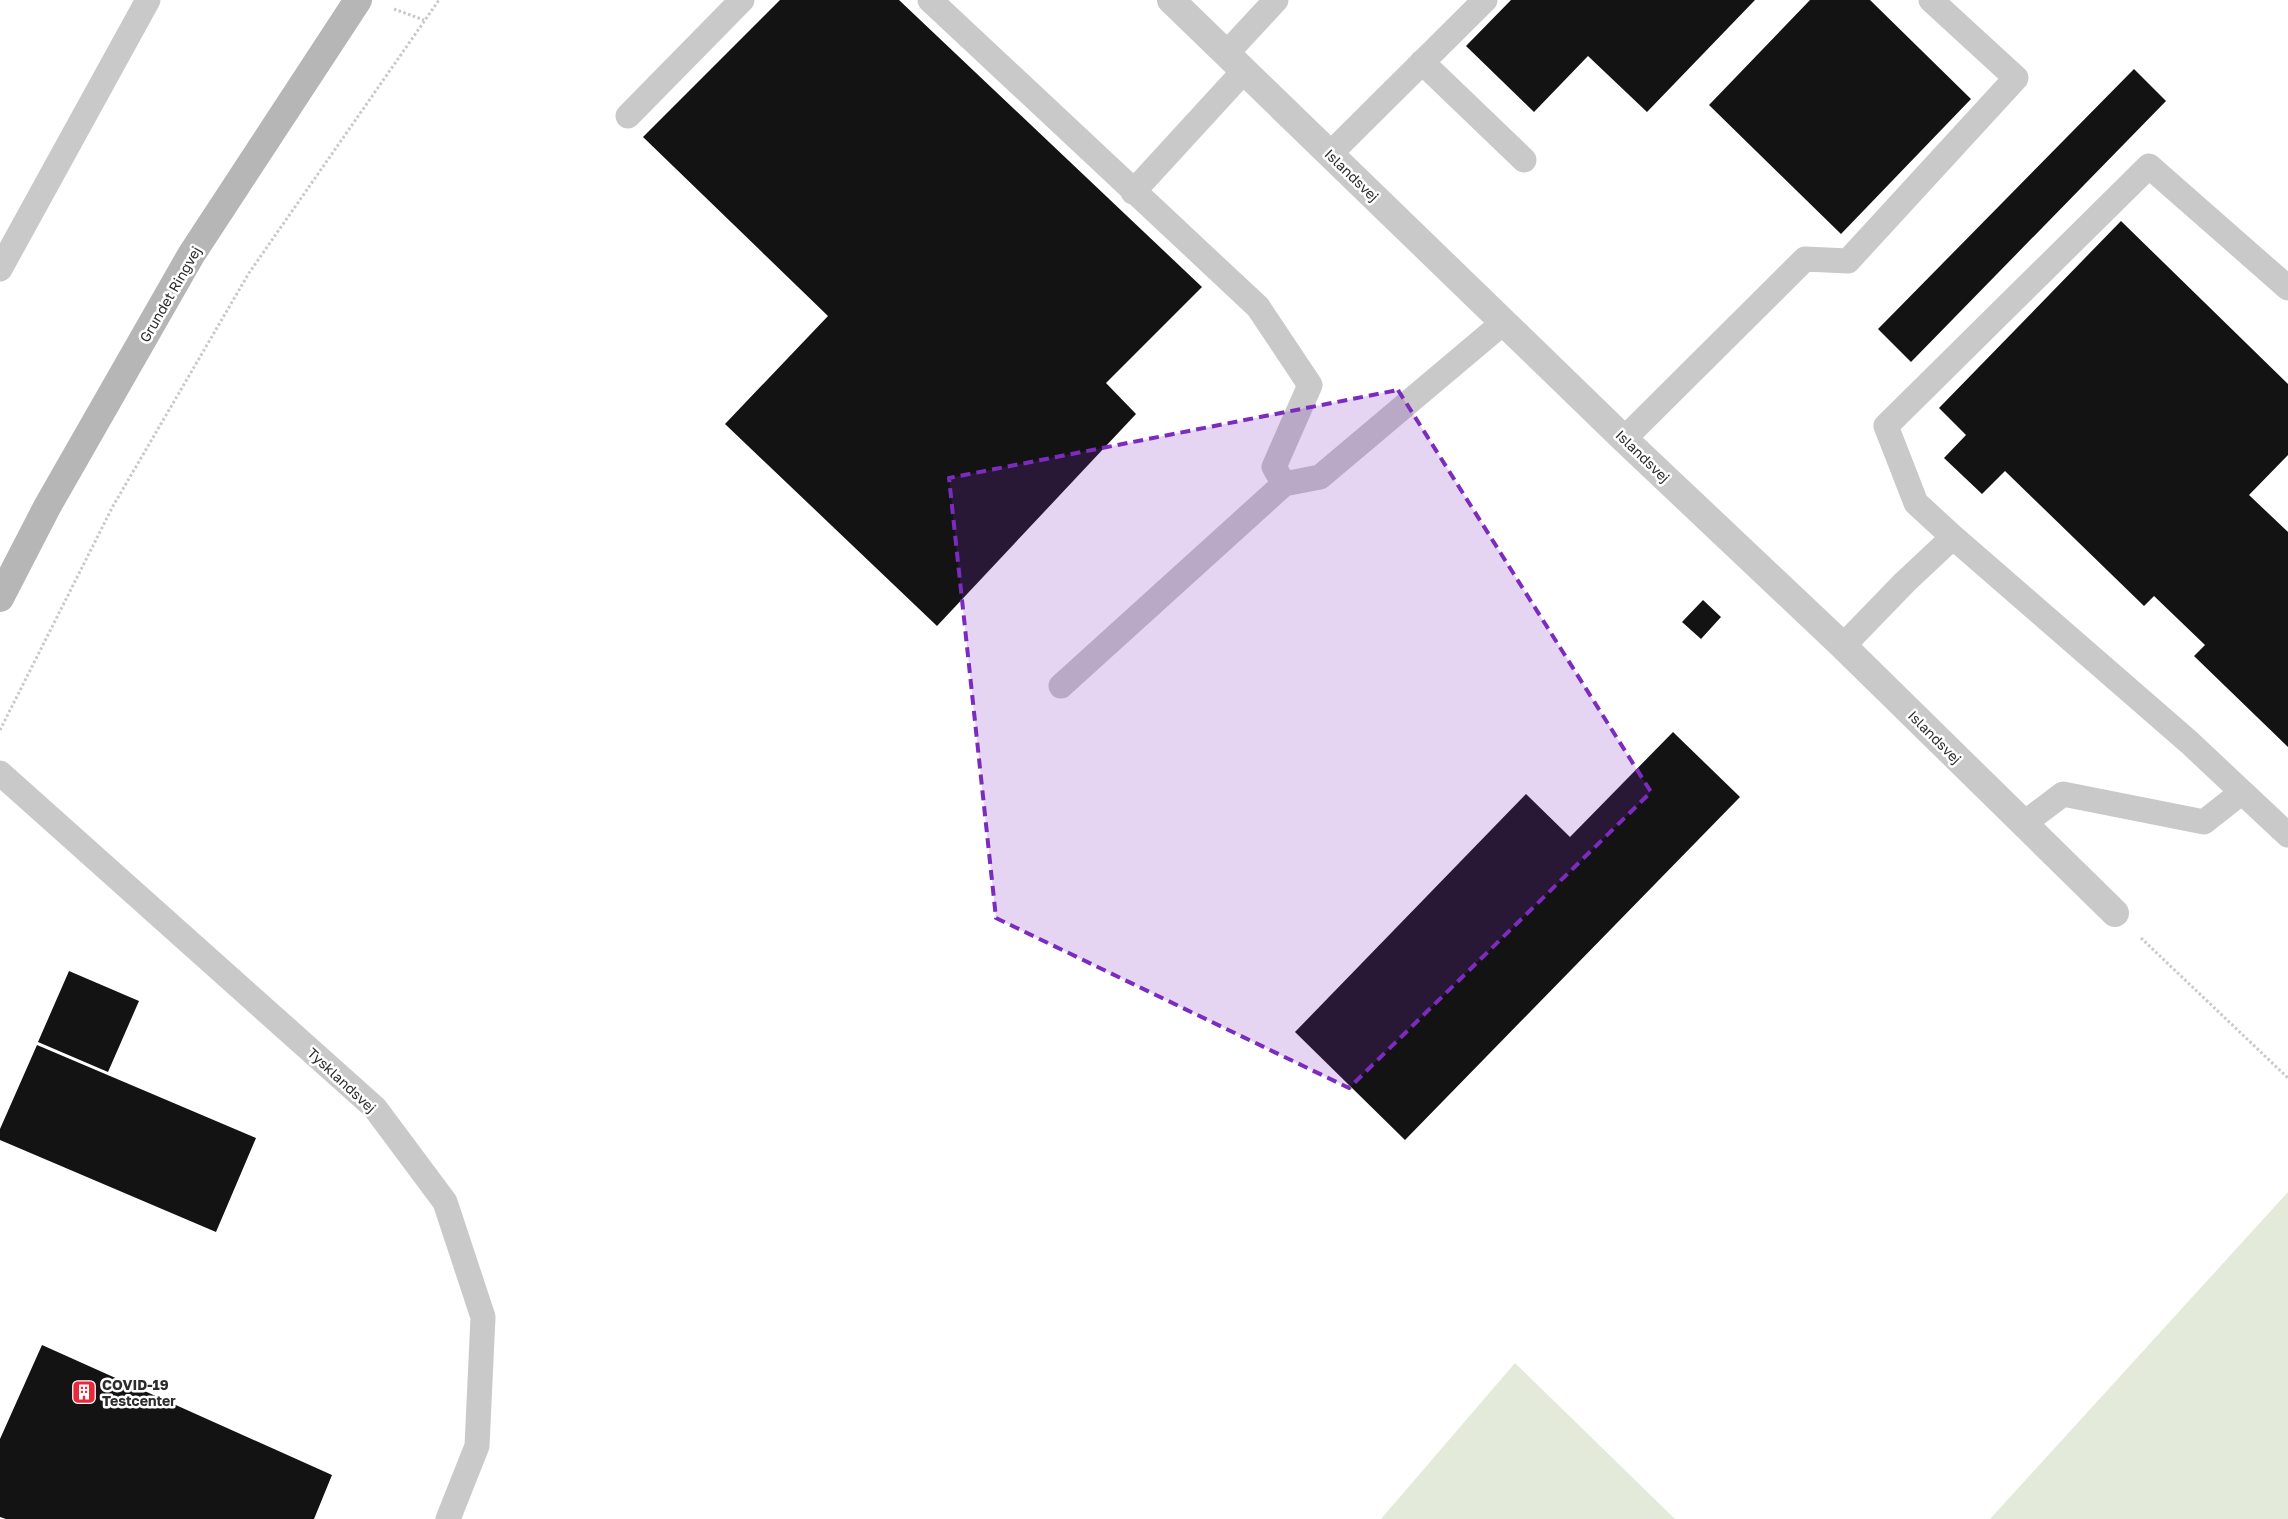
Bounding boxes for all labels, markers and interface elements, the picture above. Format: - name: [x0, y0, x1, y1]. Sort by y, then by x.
- street label: Islandsvej: [1322, 145, 1382, 205]
- street label: Grundet Ringvej: [136, 243, 204, 345]
- street label: Islandsvej: [1613, 426, 1673, 486]
- street label: Islandsvej: [1905, 707, 1965, 767]
- street label: Tysklandsvej: [304, 1044, 380, 1116]
- place label: COVID-19 Testcenter: [102, 1376, 176, 1409]
- building icon: COVID-19 Testcenter: [71, 1379, 97, 1405]

